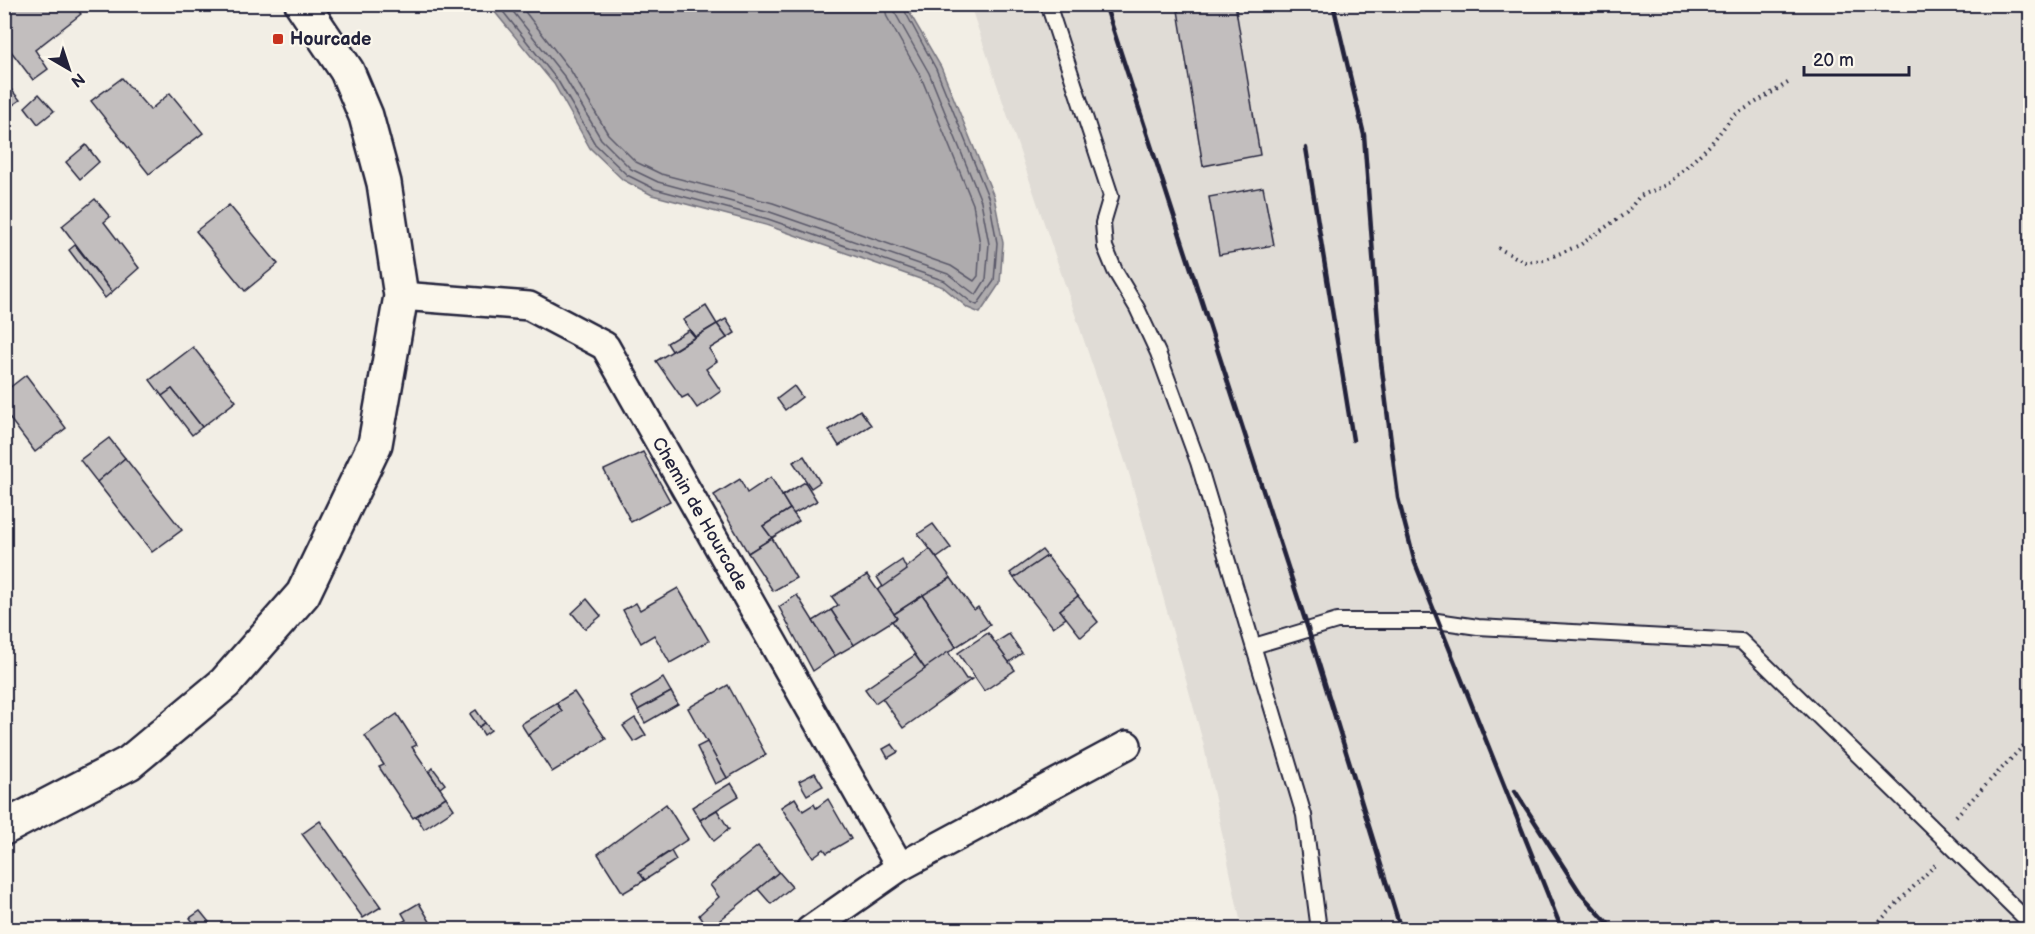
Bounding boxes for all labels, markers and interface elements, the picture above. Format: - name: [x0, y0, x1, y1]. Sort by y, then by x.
- place label: Hourcade: [290, 29, 371, 50]
- marker: Hourcade: [271, 32, 285, 46]
- north arrow: [39, 39, 99, 99]
- scale bar: [1804, 39, 1909, 77]
- text: 20 m: [1813, 50, 1854, 71]
- text: N: [67, 68, 88, 91]
- street label: Chemin de Hourcade: [648, 434, 753, 595]

